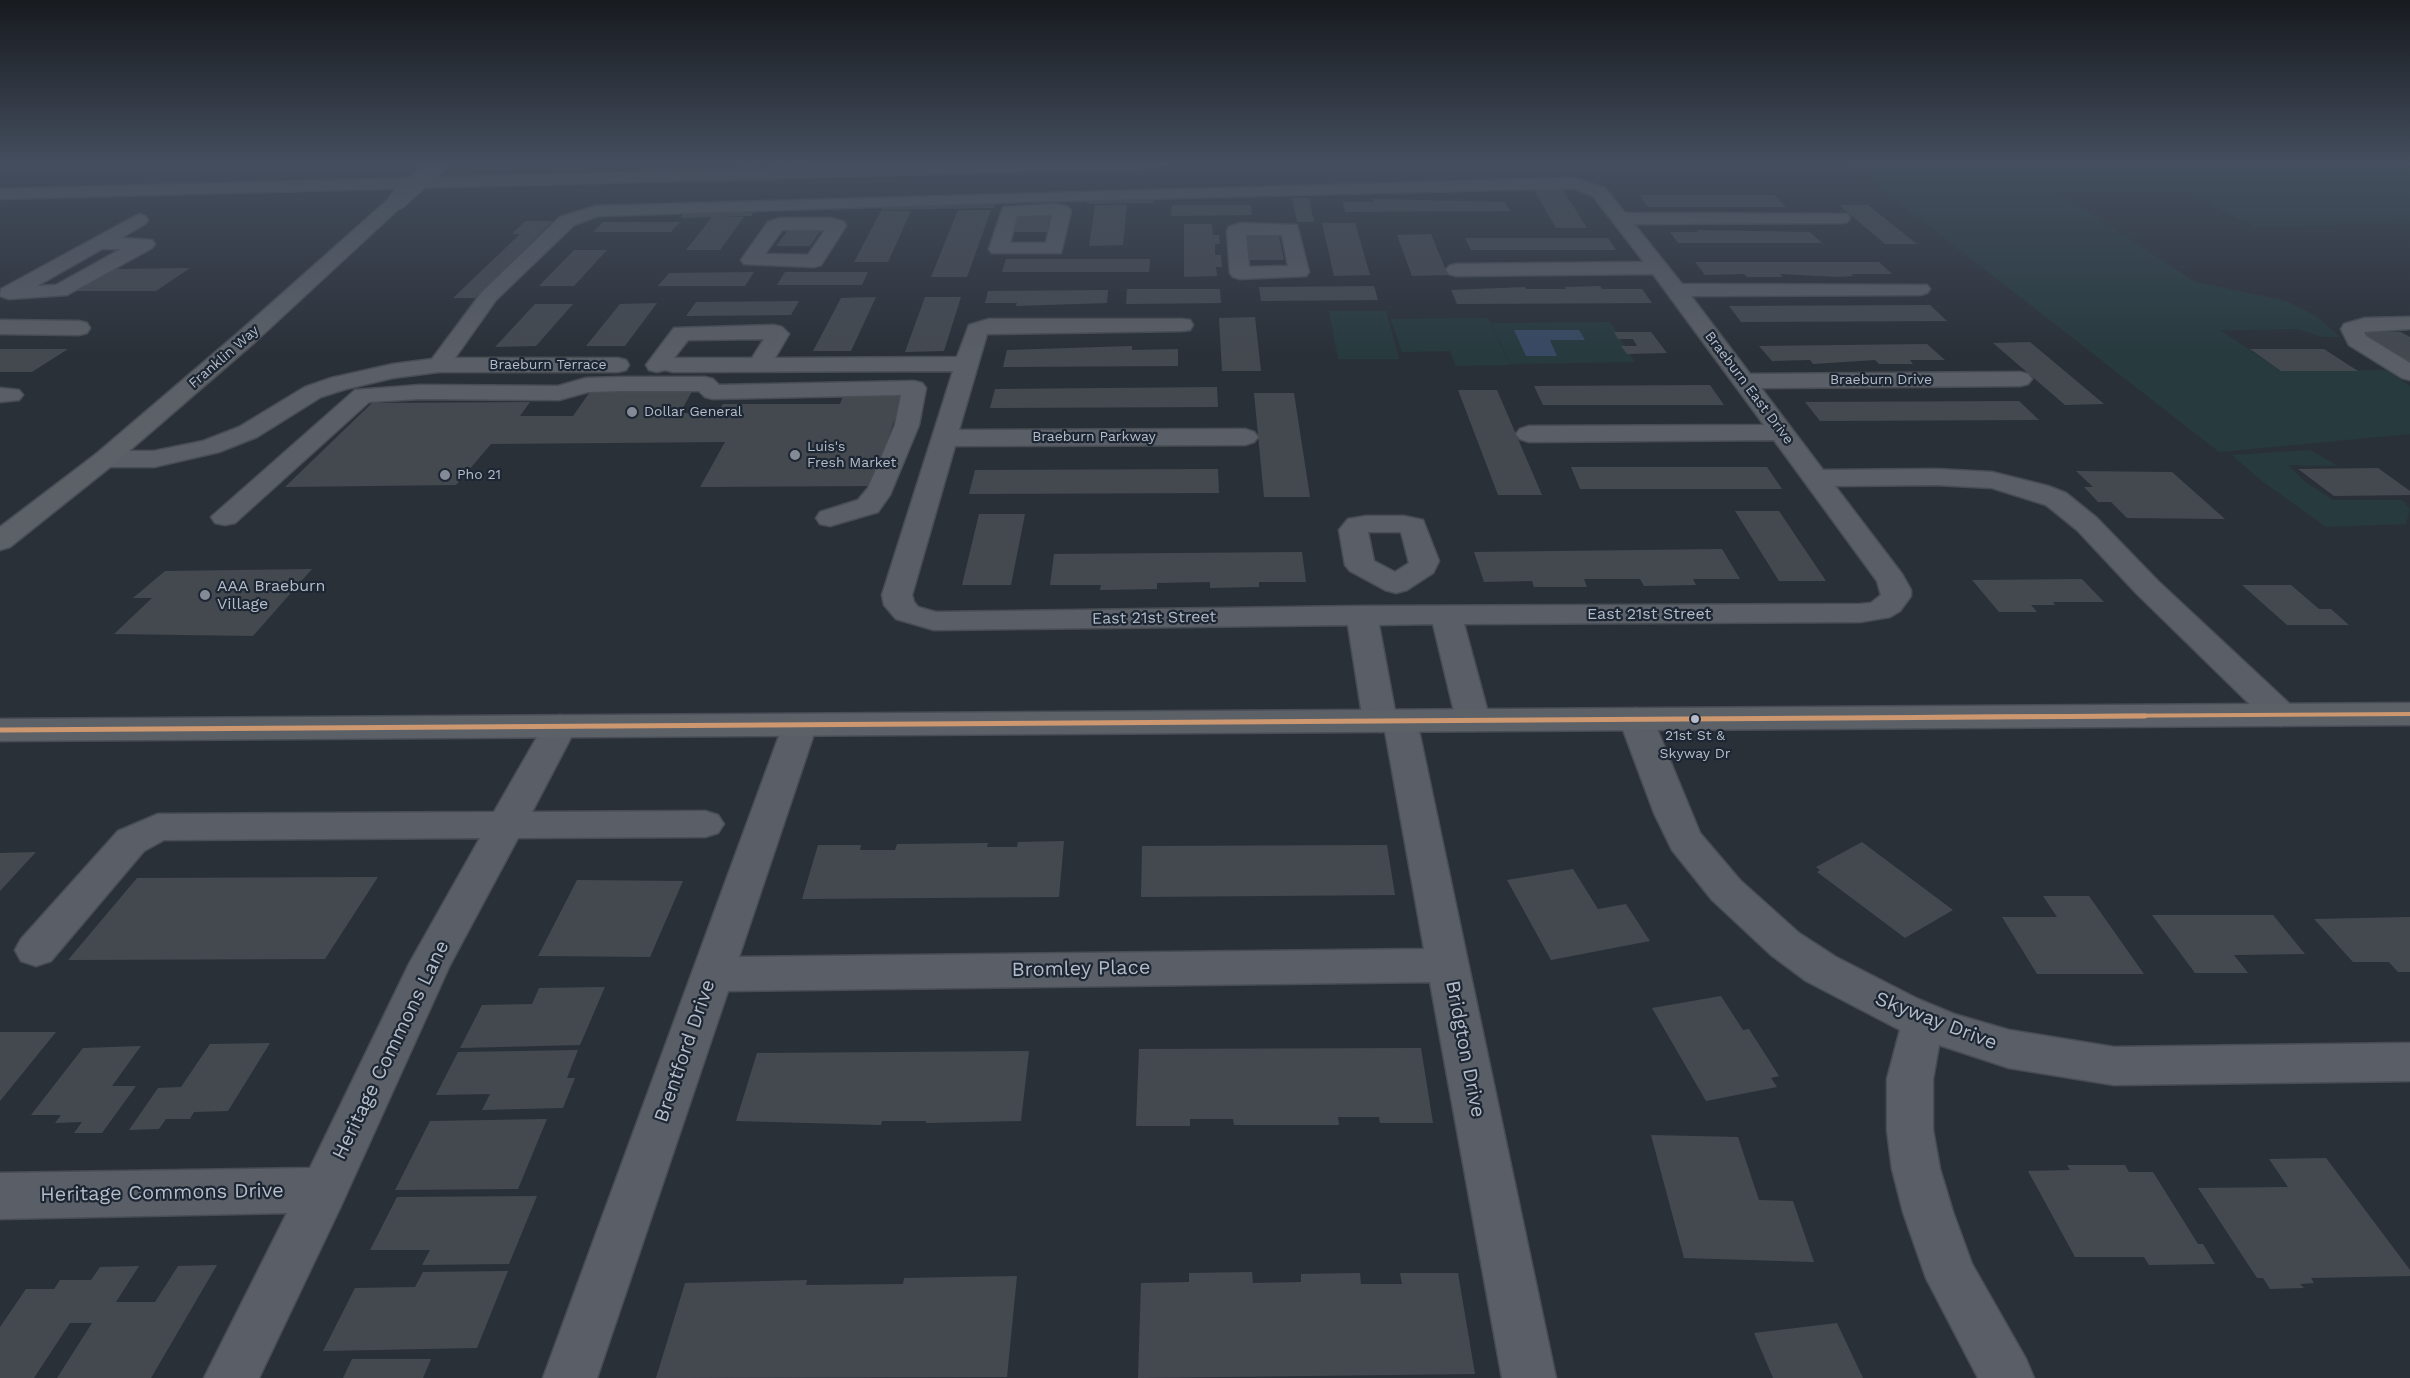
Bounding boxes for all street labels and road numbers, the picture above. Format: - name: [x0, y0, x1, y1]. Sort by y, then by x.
- street label: Franklin Way: [186, 322, 262, 392]
- street label: Braeburn East Drive: [1701, 328, 1797, 448]
- street label: Braeburn Terrace: [489, 357, 607, 373]
- street label: Braeburn Drive: [1830, 372, 1932, 388]
- street label: Braeburn Parkway: [1032, 429, 1156, 445]
- street label: East 21st Street: [1587, 604, 1711, 624]
- street label: East 21st Street: [1092, 607, 1216, 629]
- street label: Heritage Commons Lane: [327, 936, 455, 1164]
- street label: Bromley Place: [1011, 956, 1151, 982]
- street label: Brentford Drive: [649, 977, 721, 1125]
- street label: Bridgton Drive: [1440, 978, 1490, 1120]
- street label: Skyway Drive: [1872, 987, 2000, 1055]
- street label: Heritage Commons Drive: [40, 1179, 284, 1207]

